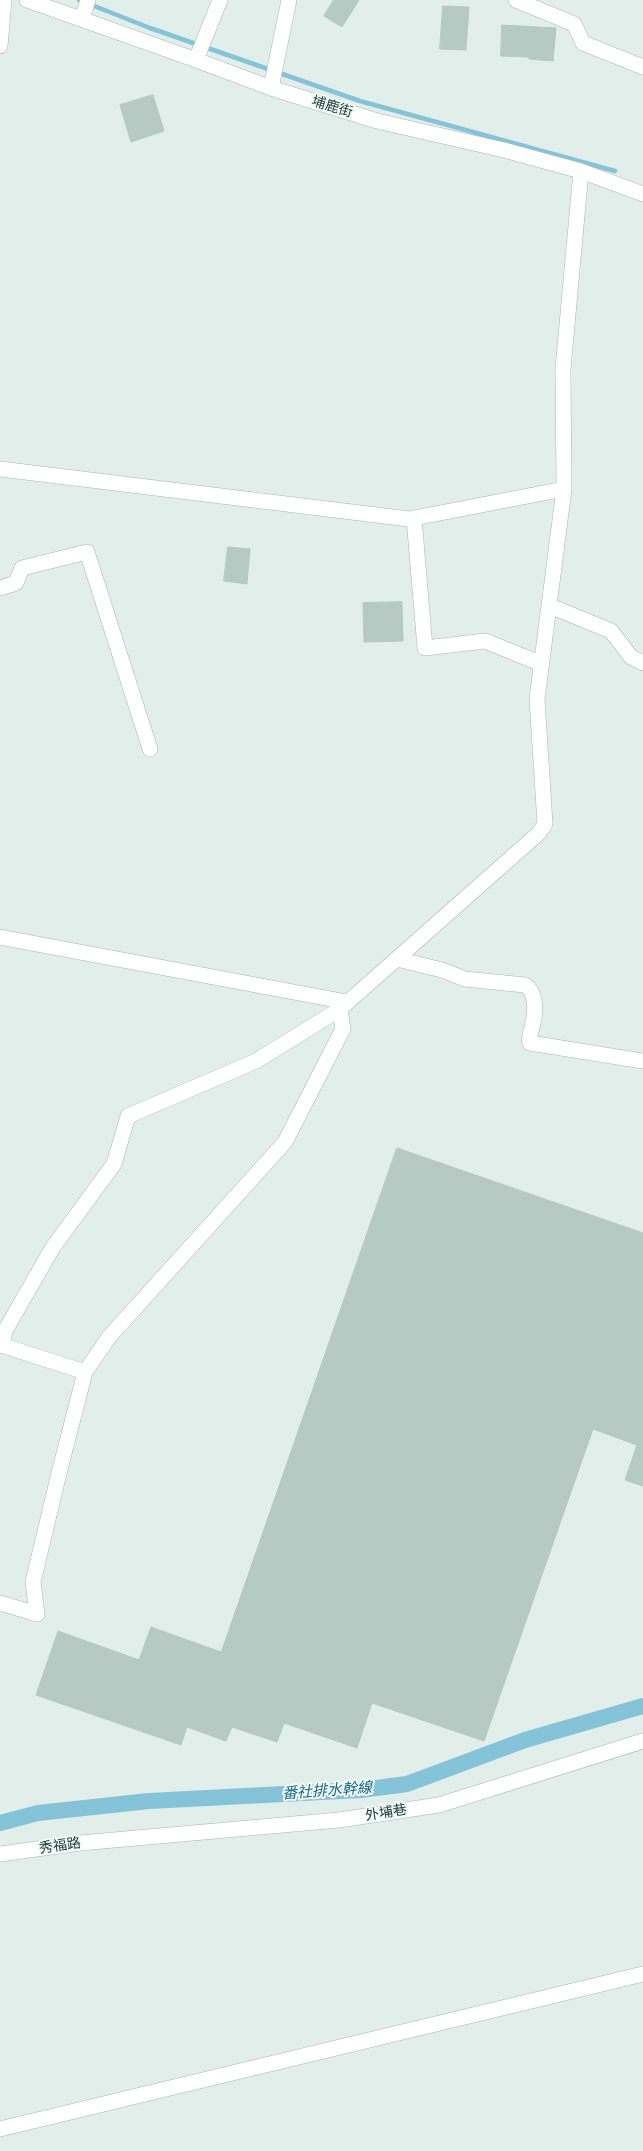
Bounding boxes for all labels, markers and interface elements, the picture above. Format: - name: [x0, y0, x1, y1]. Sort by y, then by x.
- street label: 埔鹿街: [309, 93, 355, 121]
- water label: 番社排水幹線: [281, 1779, 373, 1803]
- street label: 外埔巷: [364, 1801, 408, 1825]
- street label: 秀福路: [38, 1835, 82, 1857]

